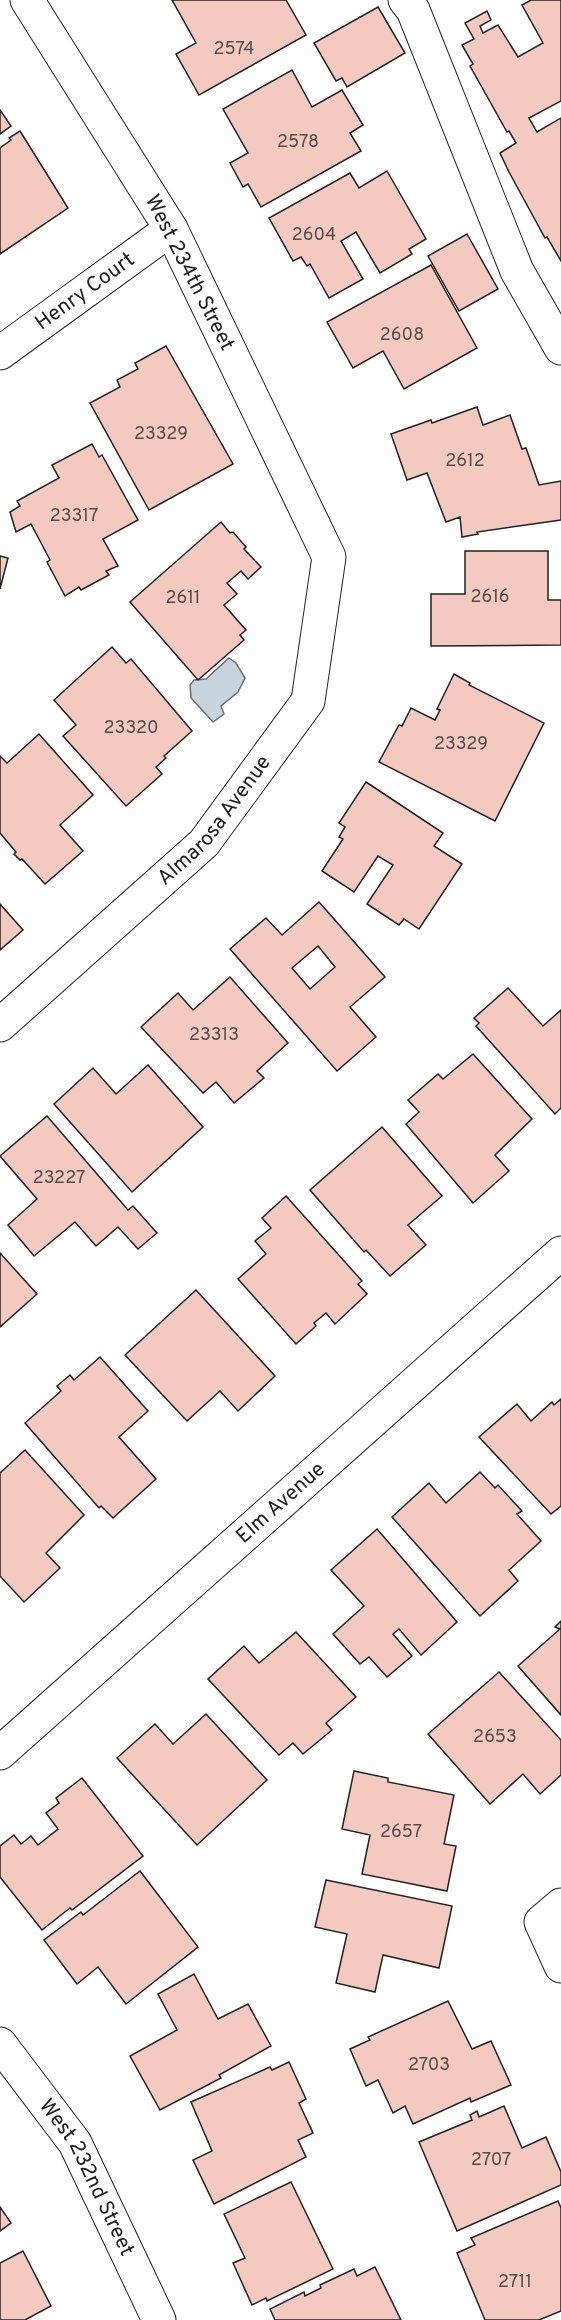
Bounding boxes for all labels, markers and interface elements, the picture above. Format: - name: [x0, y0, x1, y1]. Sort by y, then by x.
- house number: 2574: [214, 38, 254, 61]
- house number: 2578: [277, 131, 319, 154]
- street label: West 234th Street: [138, 190, 240, 356]
- house number: 2604: [292, 224, 336, 247]
- street label: Henry Court: [30, 246, 140, 337]
- house number: 2608: [380, 324, 424, 347]
- house number: 23329: [134, 423, 188, 446]
- house number: 2612: [445, 450, 485, 473]
- house number: 23317: [50, 505, 98, 528]
- house number: 2616: [470, 586, 510, 609]
- house number: 2611: [165, 587, 201, 610]
- house number: 23320: [104, 717, 158, 740]
- house number: 23329: [434, 733, 488, 756]
- street label: Almarosa Avenue: [152, 750, 277, 892]
- house number: 23313: [189, 1024, 239, 1047]
- house number: 23227: [33, 1167, 85, 1190]
- street label: Elm Avenue: [231, 1456, 331, 1550]
- house number: 2653: [473, 1726, 517, 1749]
- house number: 2657: [380, 1821, 422, 1844]
- house number: 2703: [408, 2054, 450, 2077]
- street label: West 232nd Street: [33, 2093, 140, 2260]
- house number: 2707: [471, 2149, 511, 2172]
- house number: 2711: [498, 2271, 532, 2294]

